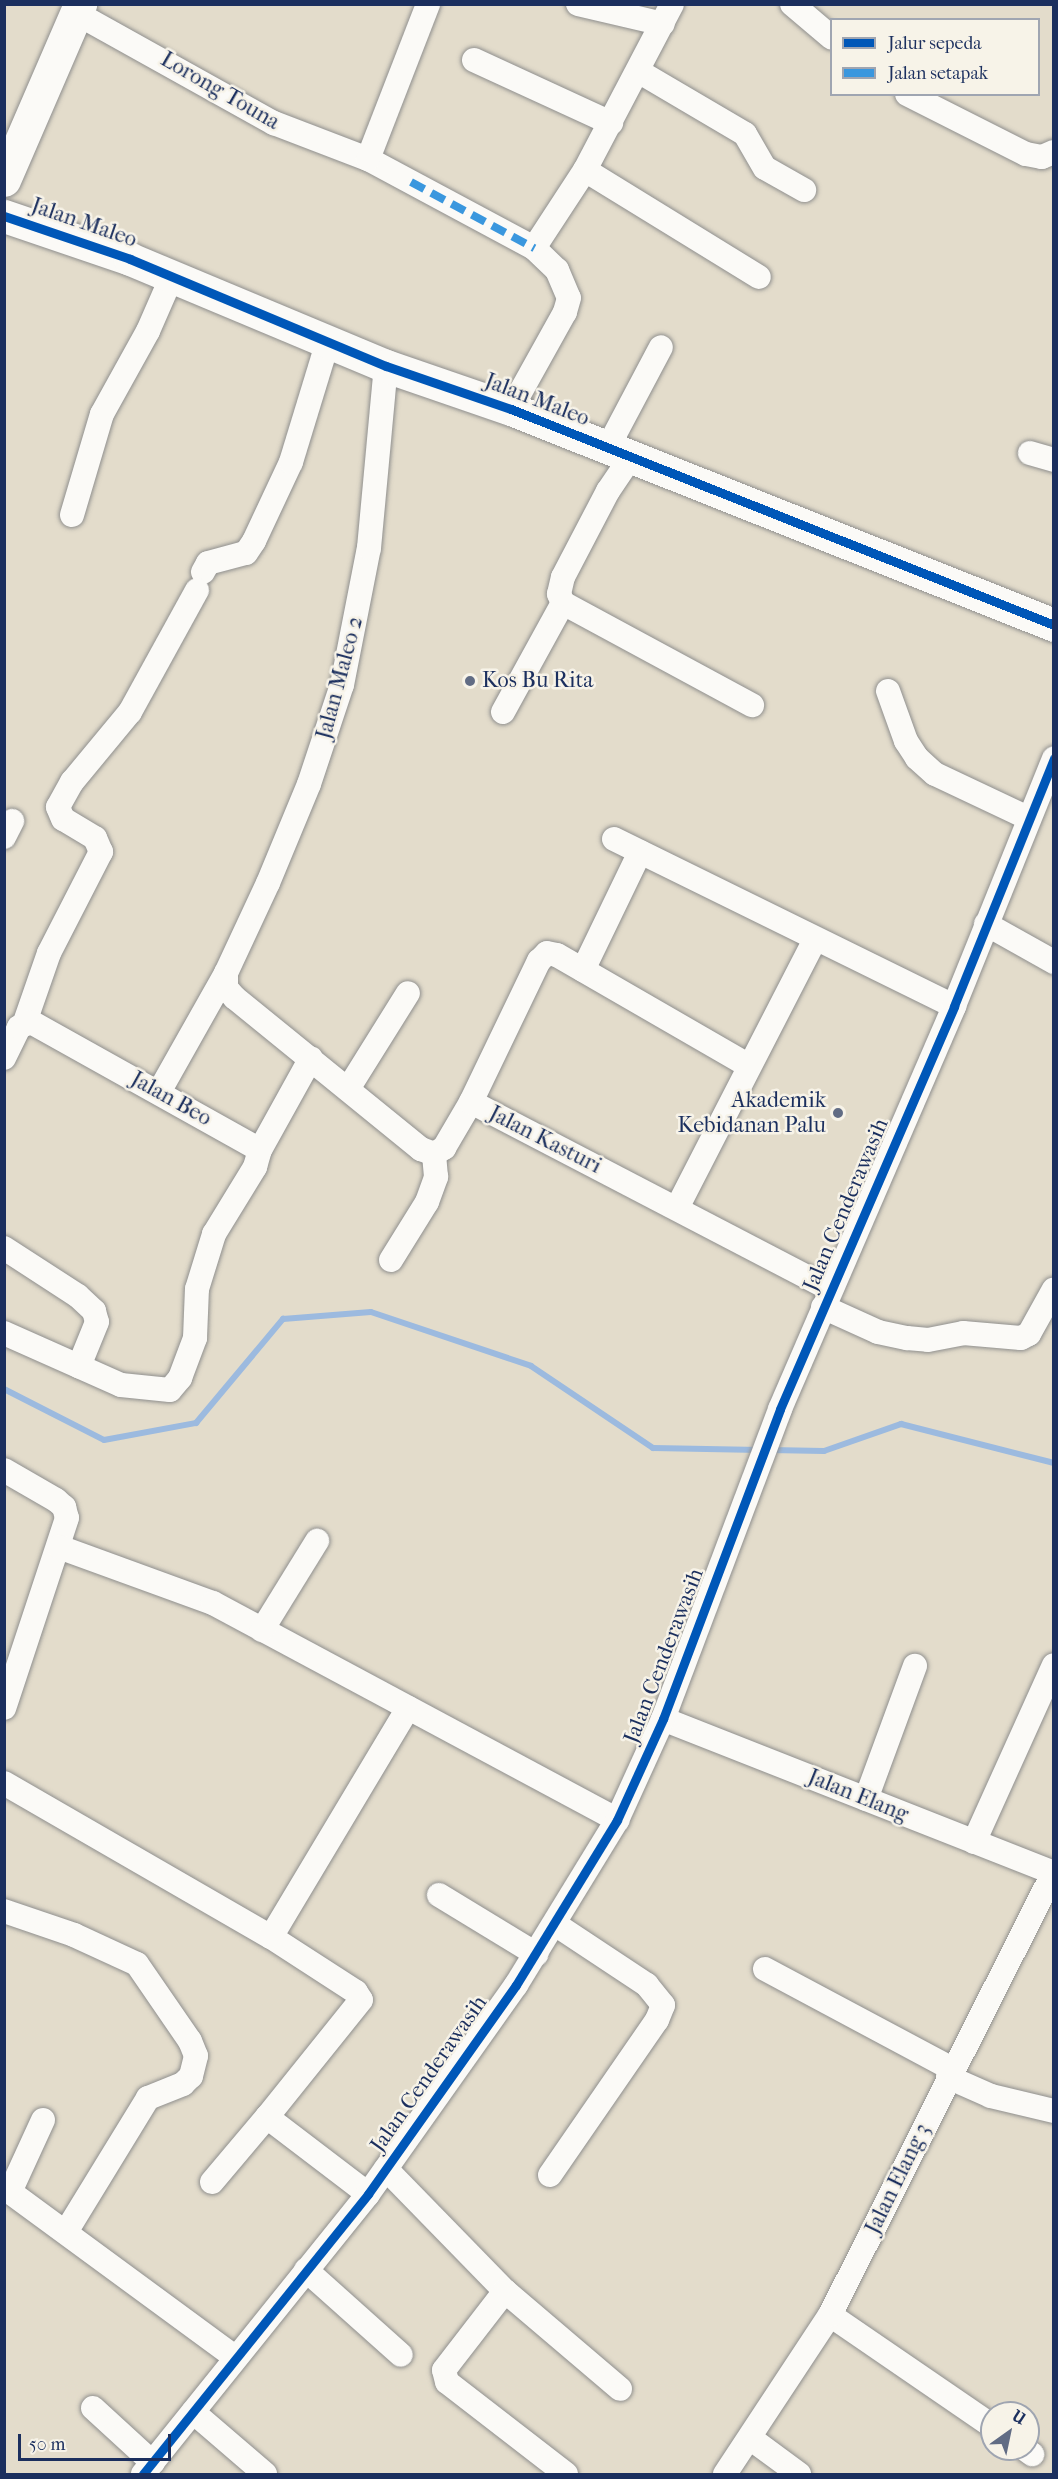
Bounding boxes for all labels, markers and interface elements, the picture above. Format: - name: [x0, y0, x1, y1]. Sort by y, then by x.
- legend: [830, 18, 1040, 96]
- text: Jalur sepeda: [888, 33, 982, 54]
- street label: Lorong Touna: [156, 46, 284, 136]
- text: Jalan setapak: [888, 63, 988, 84]
- street label: Jalan Maleo: [28, 193, 140, 253]
- street label: Jalan Maleo: [481, 368, 593, 432]
- street label: Jalan Maleo 2: [311, 614, 369, 742]
- place label: Kos Bu Rita: [482, 668, 593, 694]
- marker: Kos Bu Rita: [463, 674, 477, 688]
- street label: Jalan Beo: [126, 1066, 216, 1132]
- place label: Akademik Kebidanan Palu: [678, 1087, 826, 1138]
- street label: Jalan Kasturi: [484, 1100, 606, 1180]
- marker: Akademik Kebidanan Palu: [831, 1106, 845, 1120]
- street label: Jalan Cenderawasih: [798, 1115, 894, 1295]
- street label: Jalan Cenderawasih: [618, 1565, 710, 1747]
- street label: Jalan Elang: [804, 1764, 912, 1828]
- street label: Jalan Cenderawasih: [365, 1991, 493, 2157]
- street label: Jalan Elang 3: [860, 2119, 936, 2239]
- north arrow: [980, 2401, 1040, 2461]
- text: U: [1009, 2406, 1029, 2429]
- scale bar: [21, 2422, 174, 2460]
- text: 50 m: [29, 2434, 65, 2455]

